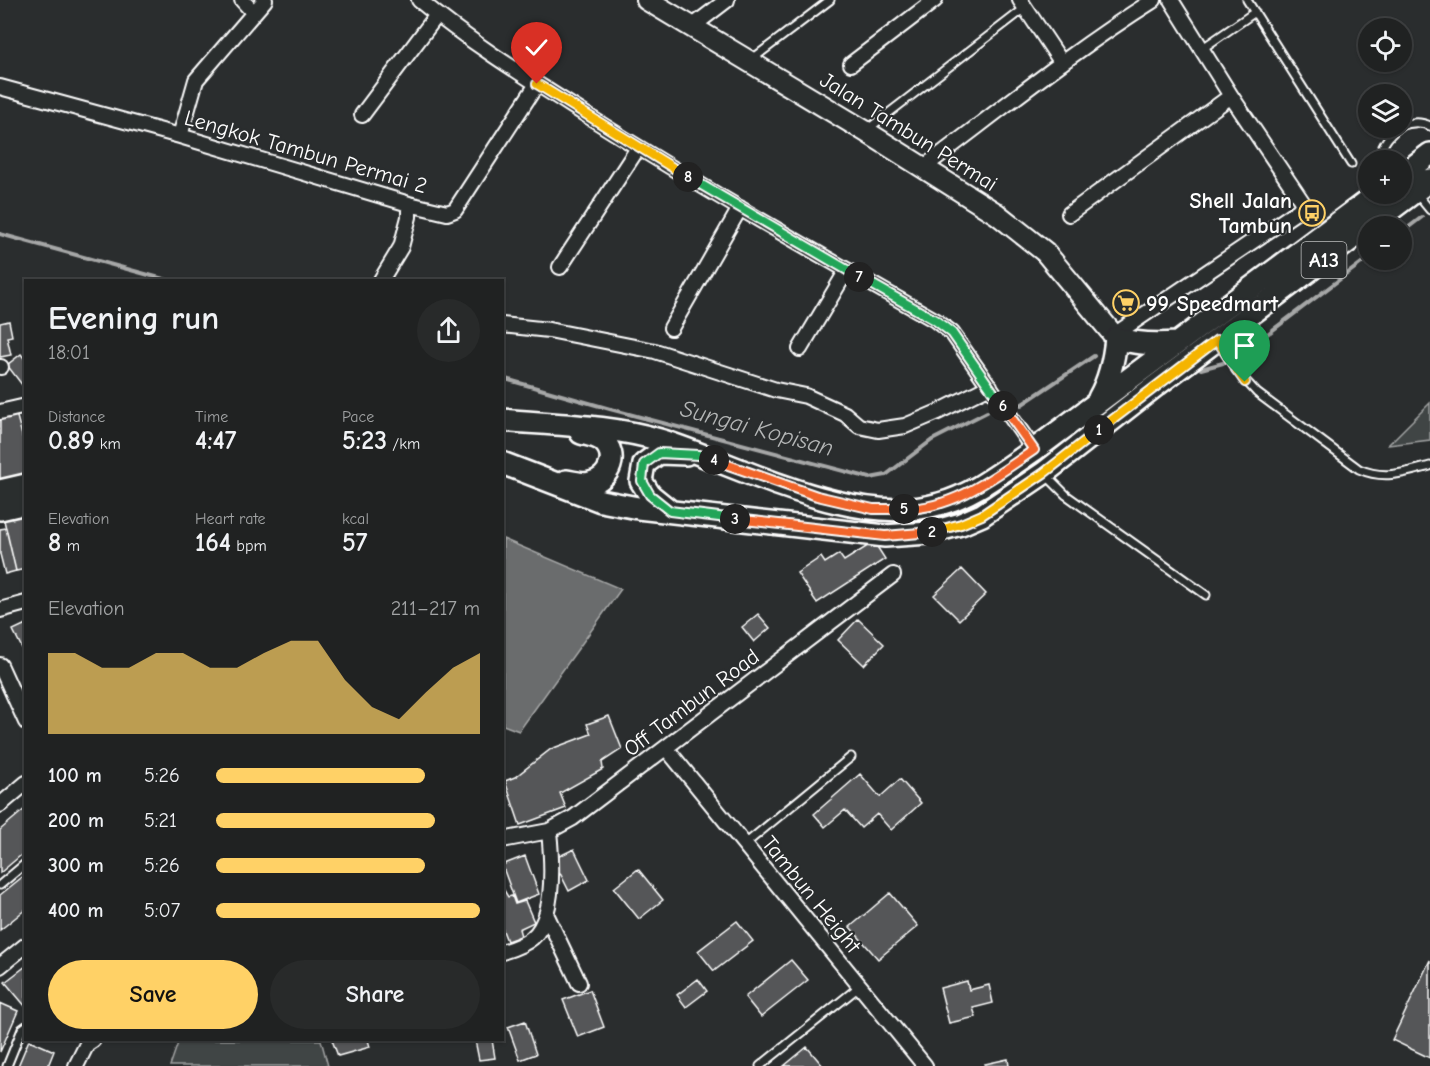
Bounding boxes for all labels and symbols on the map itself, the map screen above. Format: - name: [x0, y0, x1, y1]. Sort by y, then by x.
- pin: [511, 22, 562, 84]
- street label: Jalan Tambun Permai: [815, 67, 1002, 197]
- street label: Lengkok Tambun Permai 2: [181, 105, 430, 199]
- pin: 8: [673, 162, 703, 192]
- place label: Shell Jalan Tambun: [1190, 188, 1292, 239]
- bus stop icon: Shell Jalan Tambun: [1297, 198, 1327, 228]
- road number: A13: [1302, 242, 1346, 278]
- pin: 7: [844, 262, 874, 292]
- supermarket icon: 99 Speedmart: [1111, 288, 1141, 318]
- place label: 99 Speedmart: [1146, 291, 1279, 317]
- pin: [1219, 320, 1270, 382]
- pin: 6: [988, 391, 1018, 421]
- water label: Sungai Kopisan: [677, 394, 837, 462]
- pin: 1: [1084, 415, 1114, 445]
- pin: 4: [699, 445, 729, 475]
- pin: 5: [889, 494, 919, 524]
- pin: 3: [720, 504, 750, 534]
- pin: 2: [917, 517, 947, 547]
- street label: Off Tambun Road: [619, 643, 764, 762]
- street label: Tambun Height: [756, 831, 867, 959]

